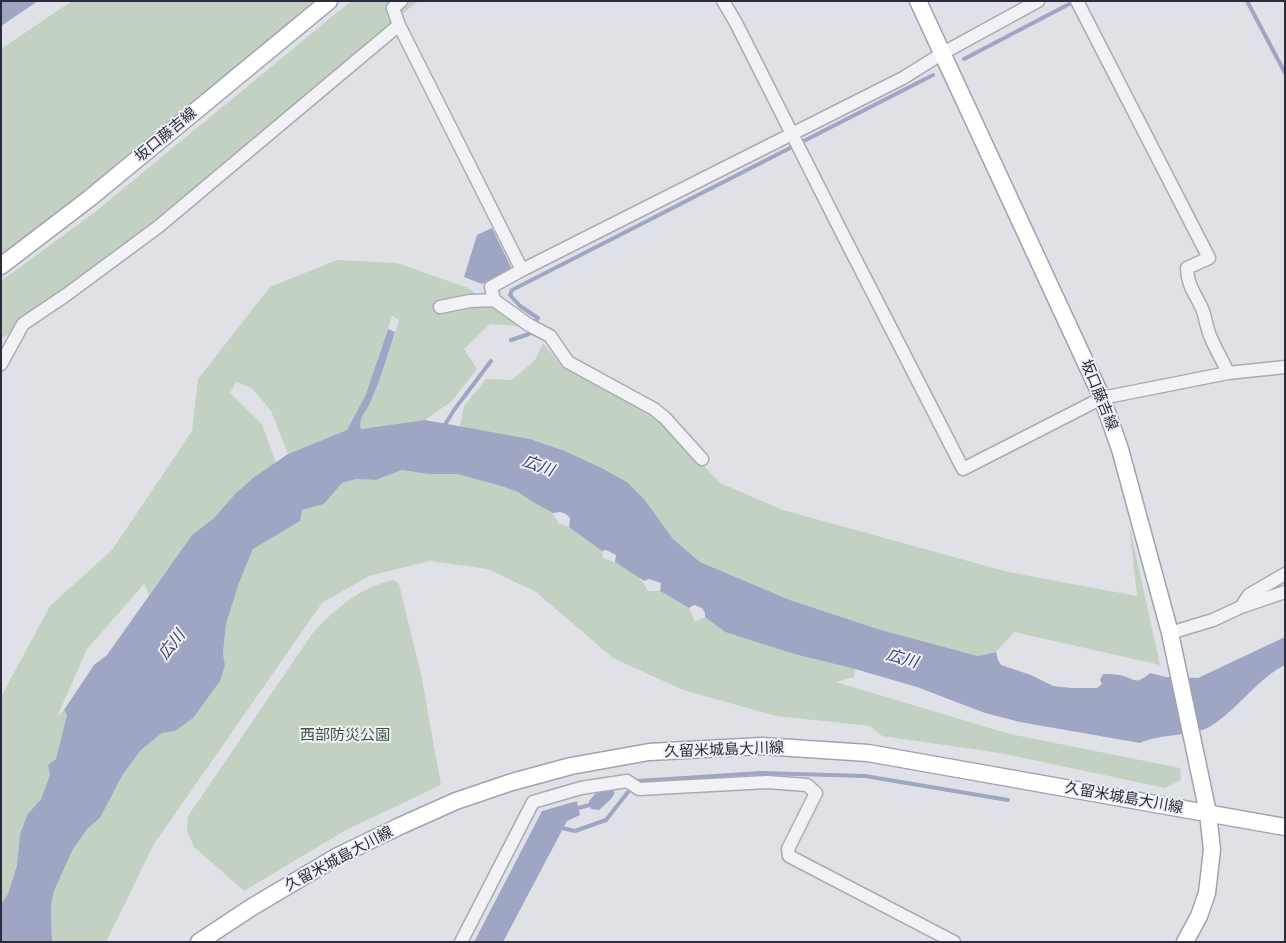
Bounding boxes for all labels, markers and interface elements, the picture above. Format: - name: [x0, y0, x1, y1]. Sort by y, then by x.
- street label: 坂口藤吉線: [131, 104, 201, 166]
- street label: 坂口藤吉線: [1077, 357, 1121, 433]
- water label: 広川: [520, 452, 556, 480]
- water label: 広川: [155, 626, 189, 664]
- water label: 広川: [884, 645, 920, 673]
- park label: 西部防災公園: [300, 727, 390, 745]
- street label: 久留米城島大川線: [664, 739, 784, 761]
- street label: 久留米城島大川線: [1063, 779, 1185, 817]
- street label: 久留米城島大川線: [282, 823, 396, 895]

